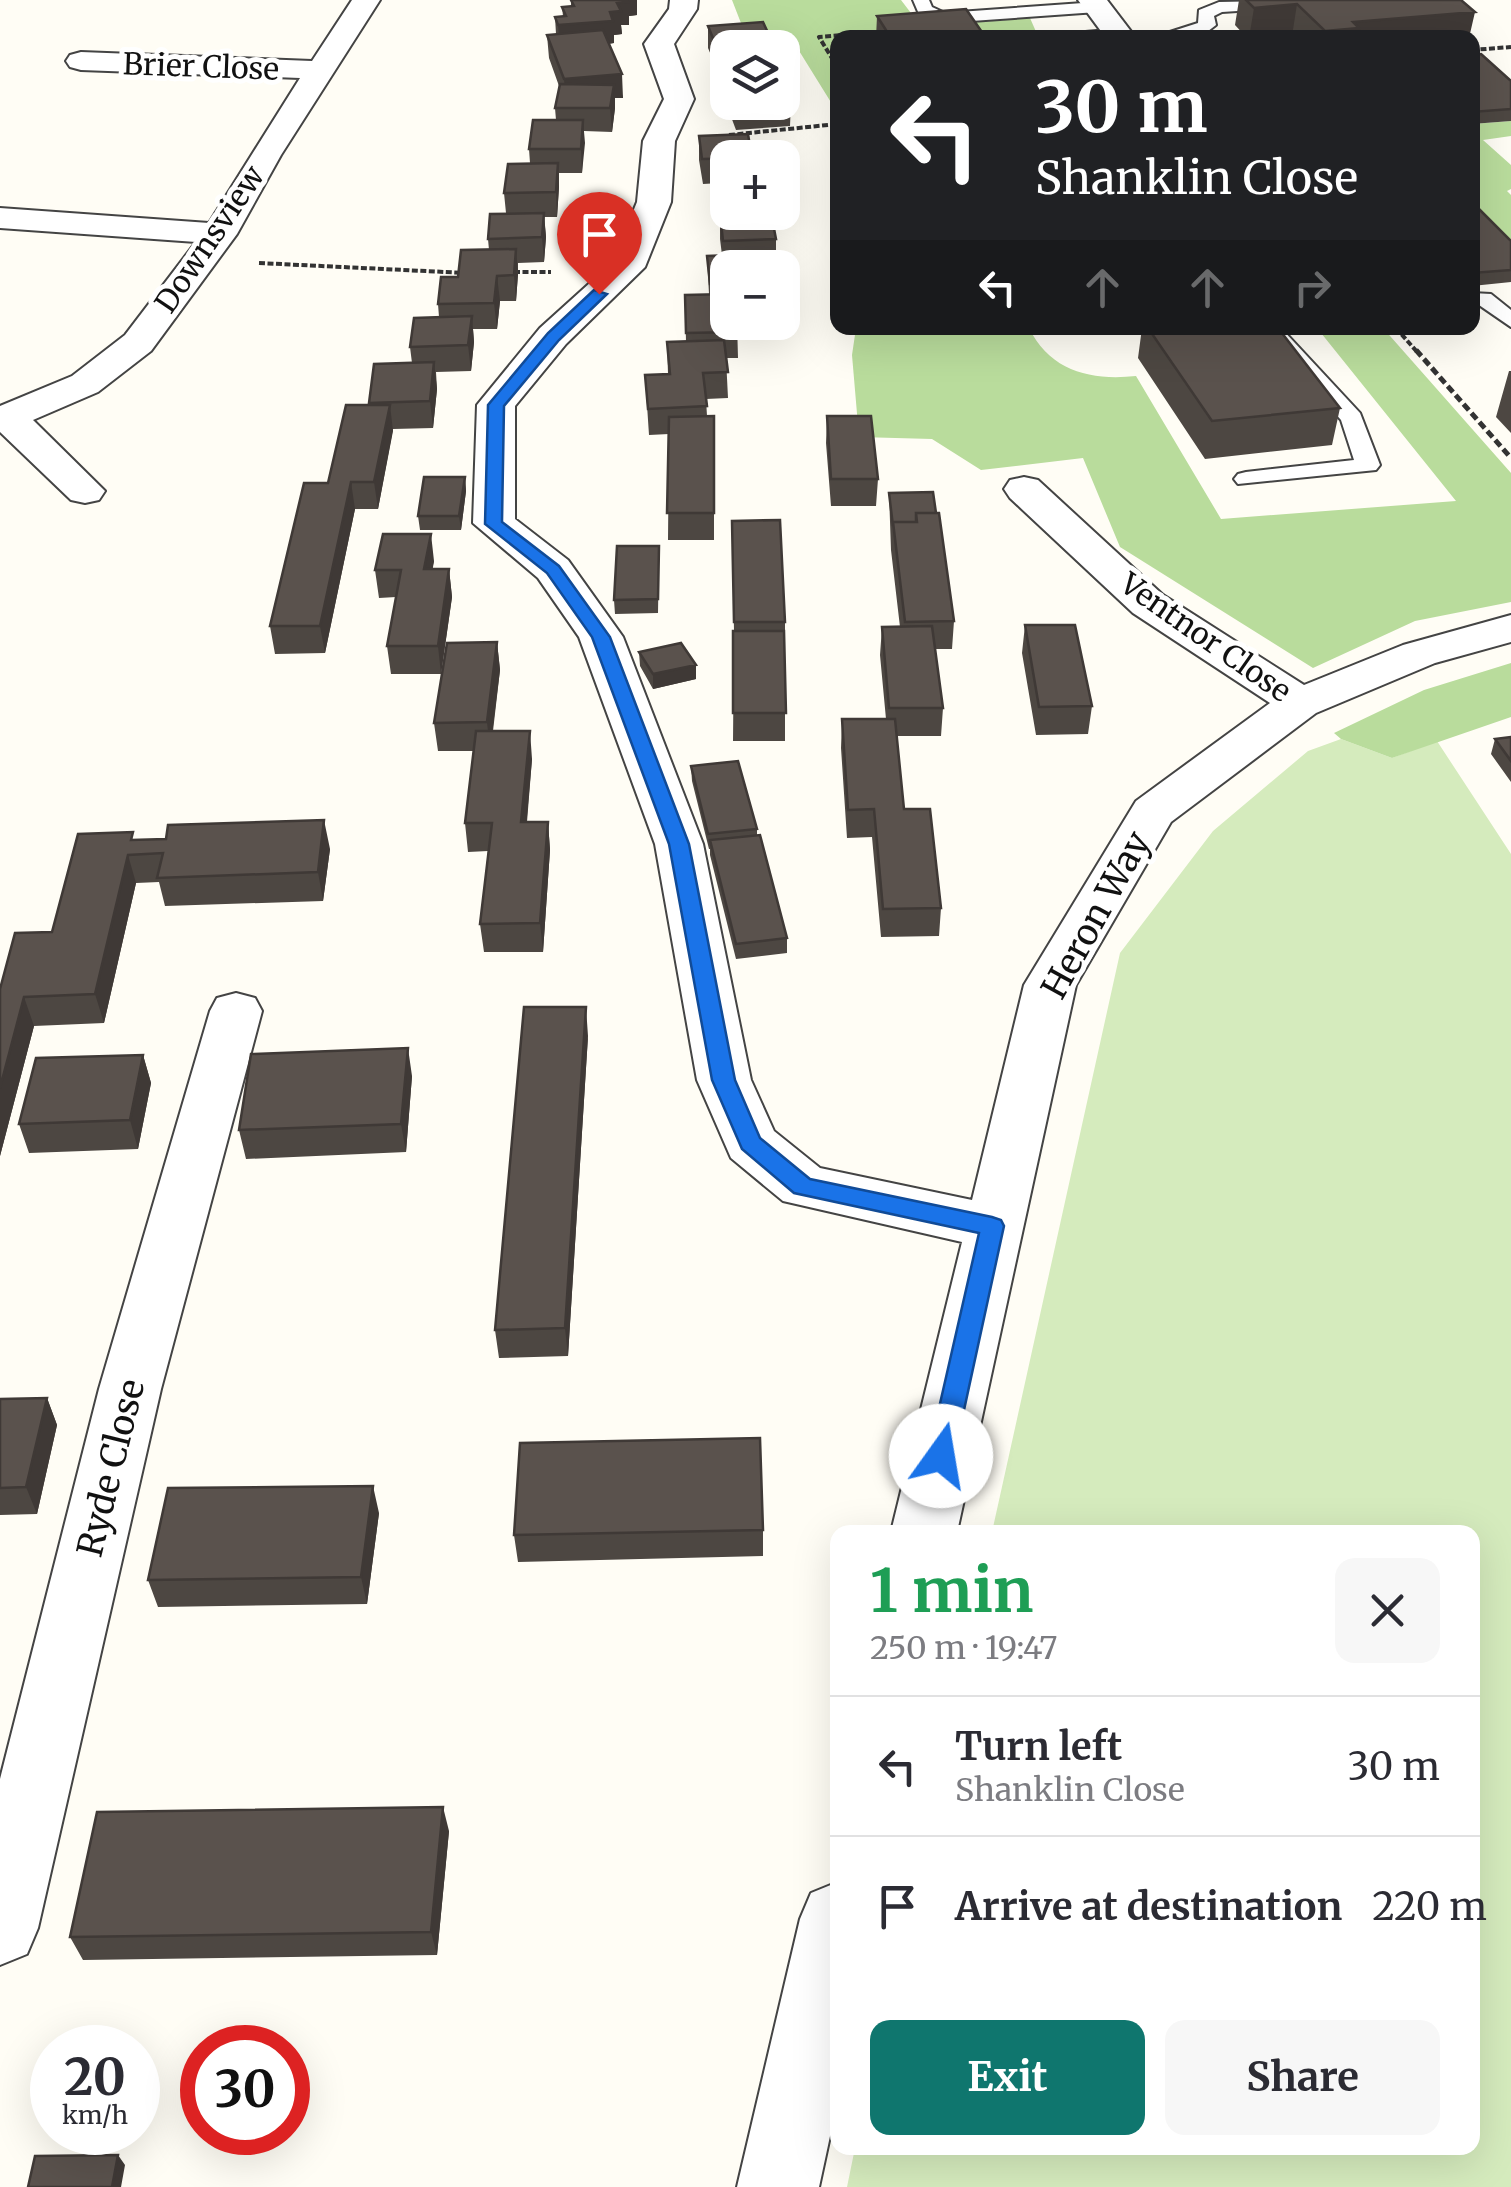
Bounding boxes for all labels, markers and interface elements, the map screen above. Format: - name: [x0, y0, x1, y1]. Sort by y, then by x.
- map controls: [710, 30, 800, 340]
- button: layers: [710, 30, 800, 120]
- street label: Brier Close: [122, 44, 280, 88]
- text: 30 m: [1035, 63, 1208, 151]
- icon: left: [870, 70, 1000, 200]
- button: +: [710, 140, 800, 230]
- text: Shanklin Close: [1035, 150, 1358, 206]
- street label: Downsview: [146, 158, 272, 320]
- pin: [557, 192, 642, 295]
- icon: arrive: [572, 207, 627, 262]
- button: −: [710, 250, 800, 340]
- icon: left: [970, 260, 1025, 315]
- icon: ahead: [1075, 260, 1130, 315]
- icon: ahead: [1180, 260, 1235, 315]
- icon: right: [1285, 260, 1340, 315]
- street label: Ventnor Close: [1112, 564, 1299, 710]
- street label: Heron Way: [1032, 823, 1160, 1006]
- street label: Ryde Close: [68, 1375, 154, 1561]
- position arrow: [889, 1404, 993, 1508]
- text: 1 min: [870, 1553, 1033, 1628]
- button: close: [1335, 1558, 1440, 1663]
- text: 250 m · 19:47: [870, 1628, 1057, 1668]
- text: Turn left: [955, 1723, 1122, 1770]
- icon: left: [870, 1739, 925, 1794]
- text: 30 m: [1347, 1743, 1440, 1790]
- text: Shanklin Close: [955, 1770, 1185, 1810]
- icon: arrive: [870, 1879, 925, 1934]
- text: Arrive at destination: [955, 1883, 1342, 1930]
- text: 220 m: [1372, 1883, 1487, 1930]
- button: Exit: [870, 2020, 1145, 2135]
- button: Share: [1165, 2020, 1440, 2135]
- speed limit sign: 30: [180, 2025, 310, 2155]
- text: 20: [64, 2046, 126, 2109]
- text: km/h: [62, 2099, 128, 2131]

